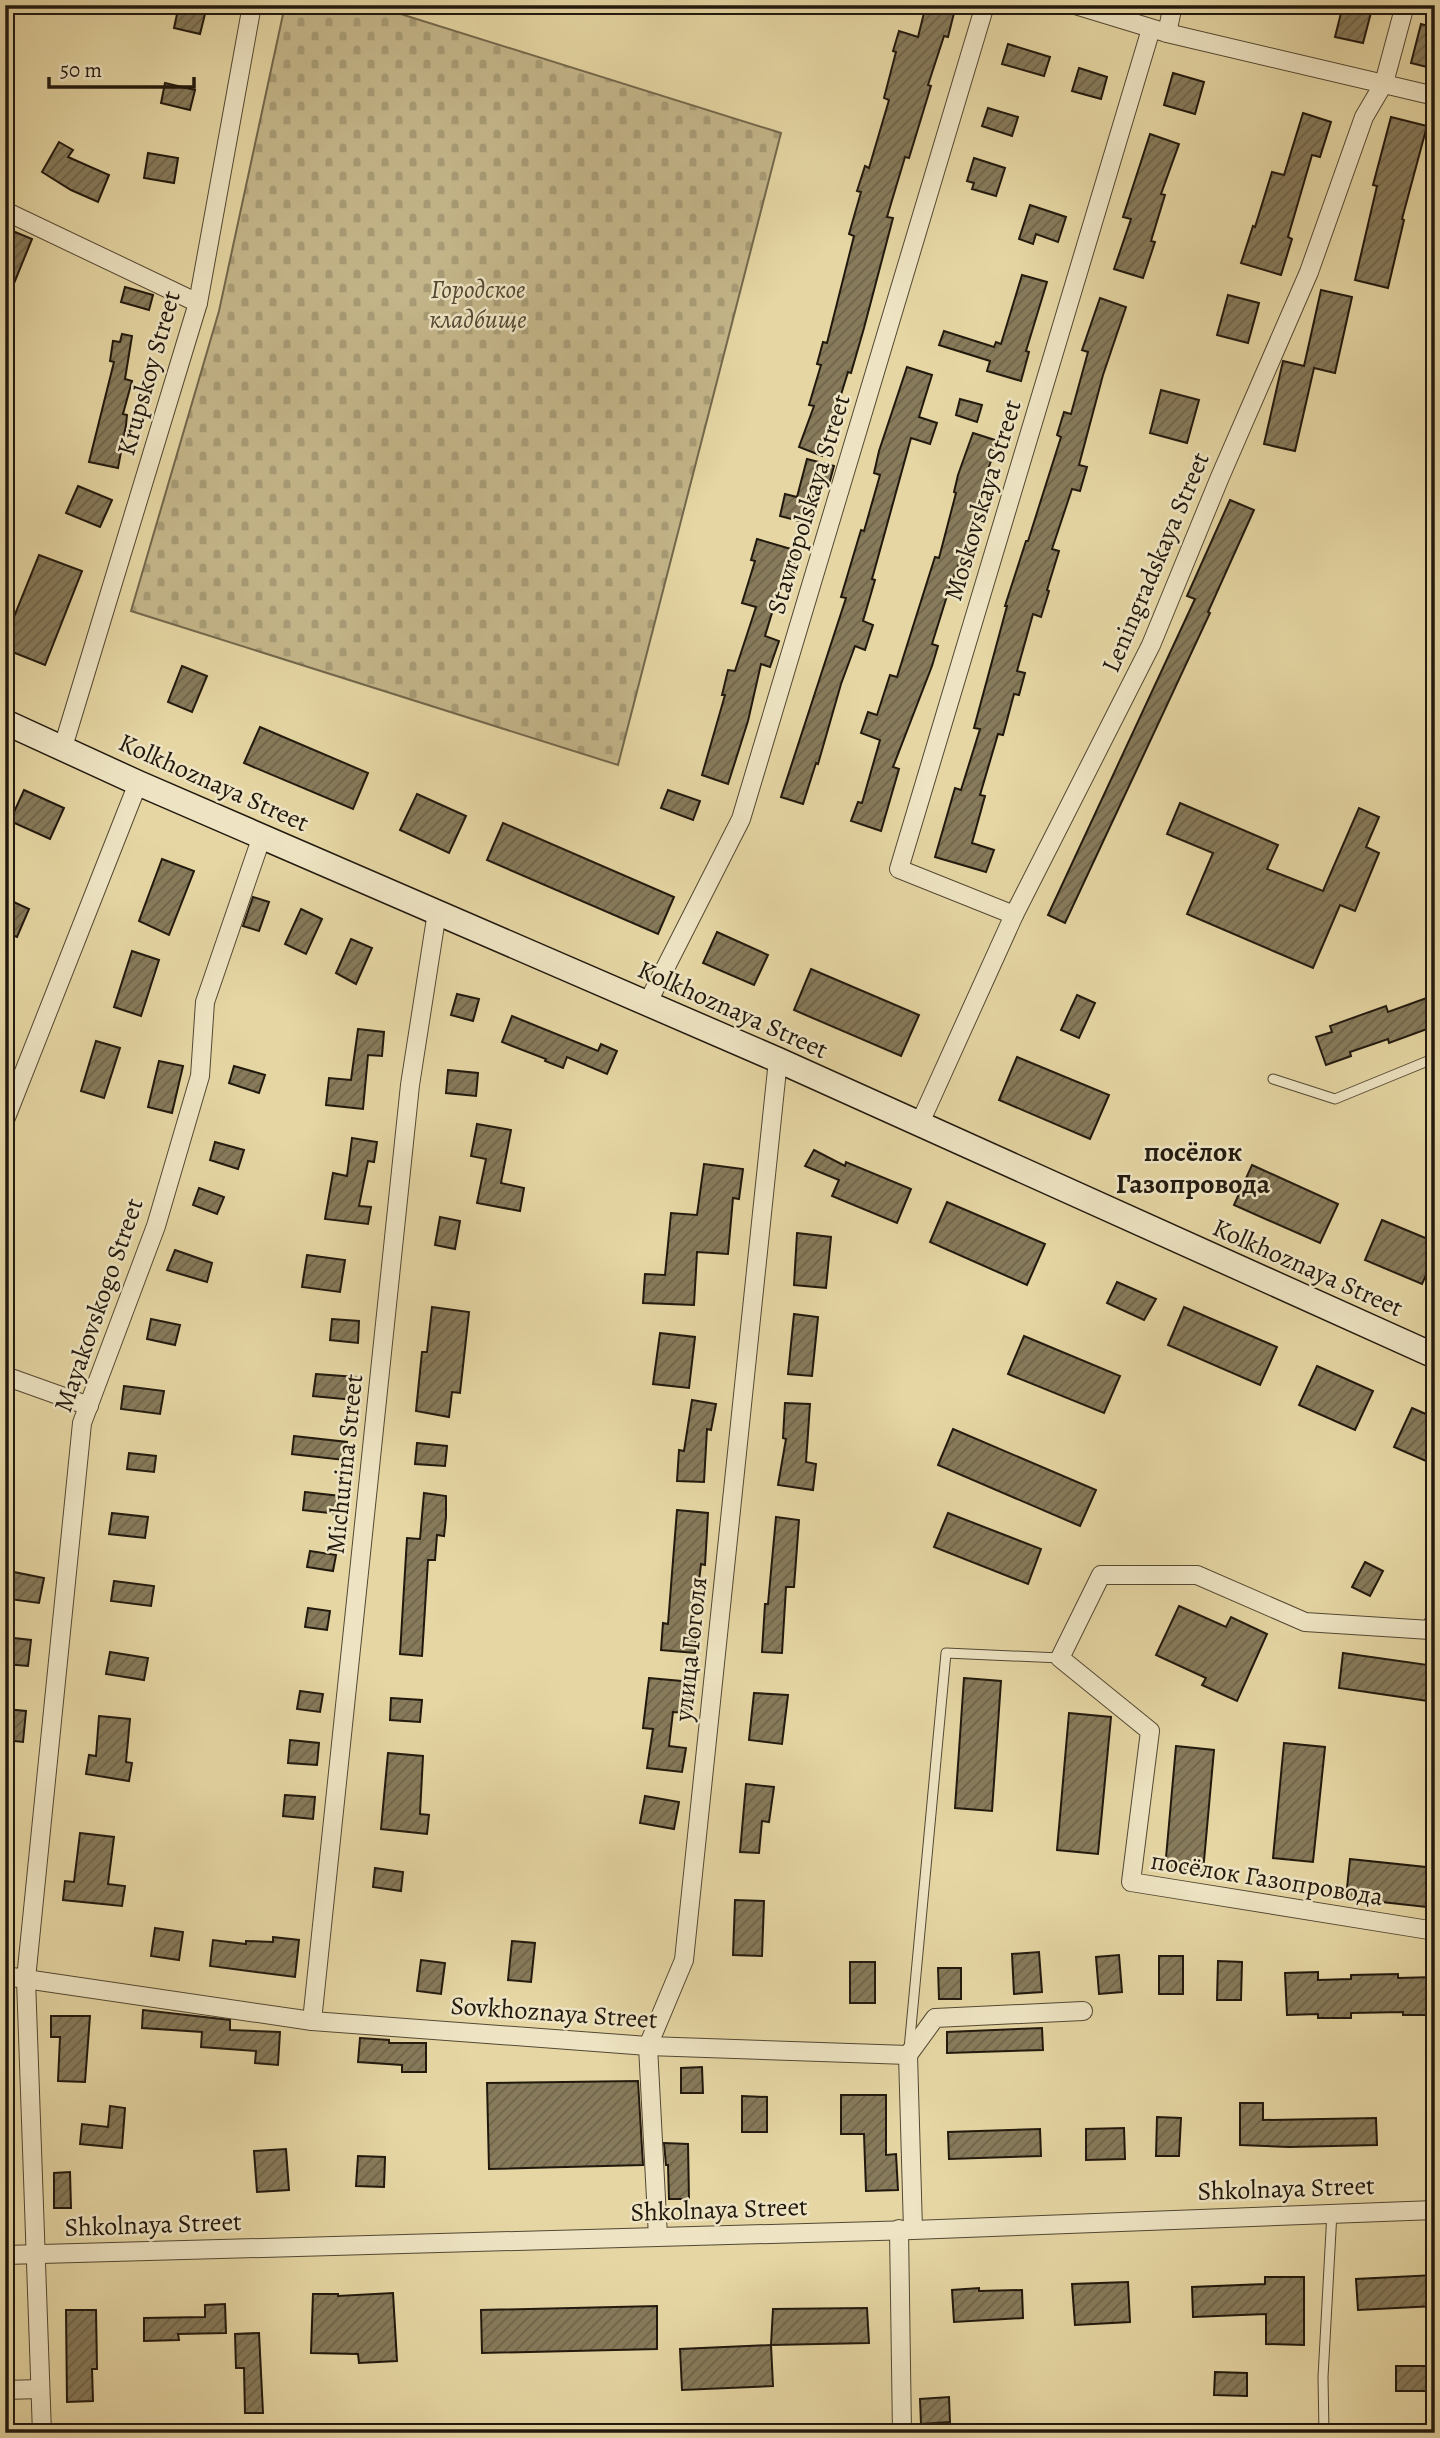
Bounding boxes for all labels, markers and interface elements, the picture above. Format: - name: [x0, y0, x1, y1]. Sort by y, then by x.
- scale bar: [49, 46, 194, 90]
- text: 50 m: [60, 56, 102, 84]
- park label: Городское кладбище: [429, 272, 527, 337]
- street label: Krupskoy Street: [108, 286, 189, 460]
- street label: Stavropolskaya Street: [758, 390, 859, 618]
- street label: Moskovskaya Street: [935, 395, 1030, 605]
- street label: Leningradskaya Street: [1093, 446, 1218, 678]
- street label: Kolkhoznaya Street: [113, 725, 315, 840]
- street label: Kolkhoznaya Street: [632, 952, 834, 1067]
- district label: посёлок Газопровода: [1116, 1133, 1271, 1203]
- street label: Mayakovskogo Street: [45, 1193, 152, 1417]
- street label: Kolkhoznaya Street: [1207, 1210, 1409, 1325]
- street label: Michurina Street: [318, 1372, 371, 1556]
- street label: улица Гоголя: [665, 1575, 715, 1724]
- street label: посёлок Газопровода: [1148, 1843, 1386, 1914]
- street label: Sovkhoznaya Street: [449, 1988, 659, 2037]
- street label: Shkolnaya Street: [1197, 2168, 1376, 2209]
- street label: Shkolnaya Street: [630, 2189, 809, 2230]
- street label: Shkolnaya Street: [64, 2204, 243, 2245]

